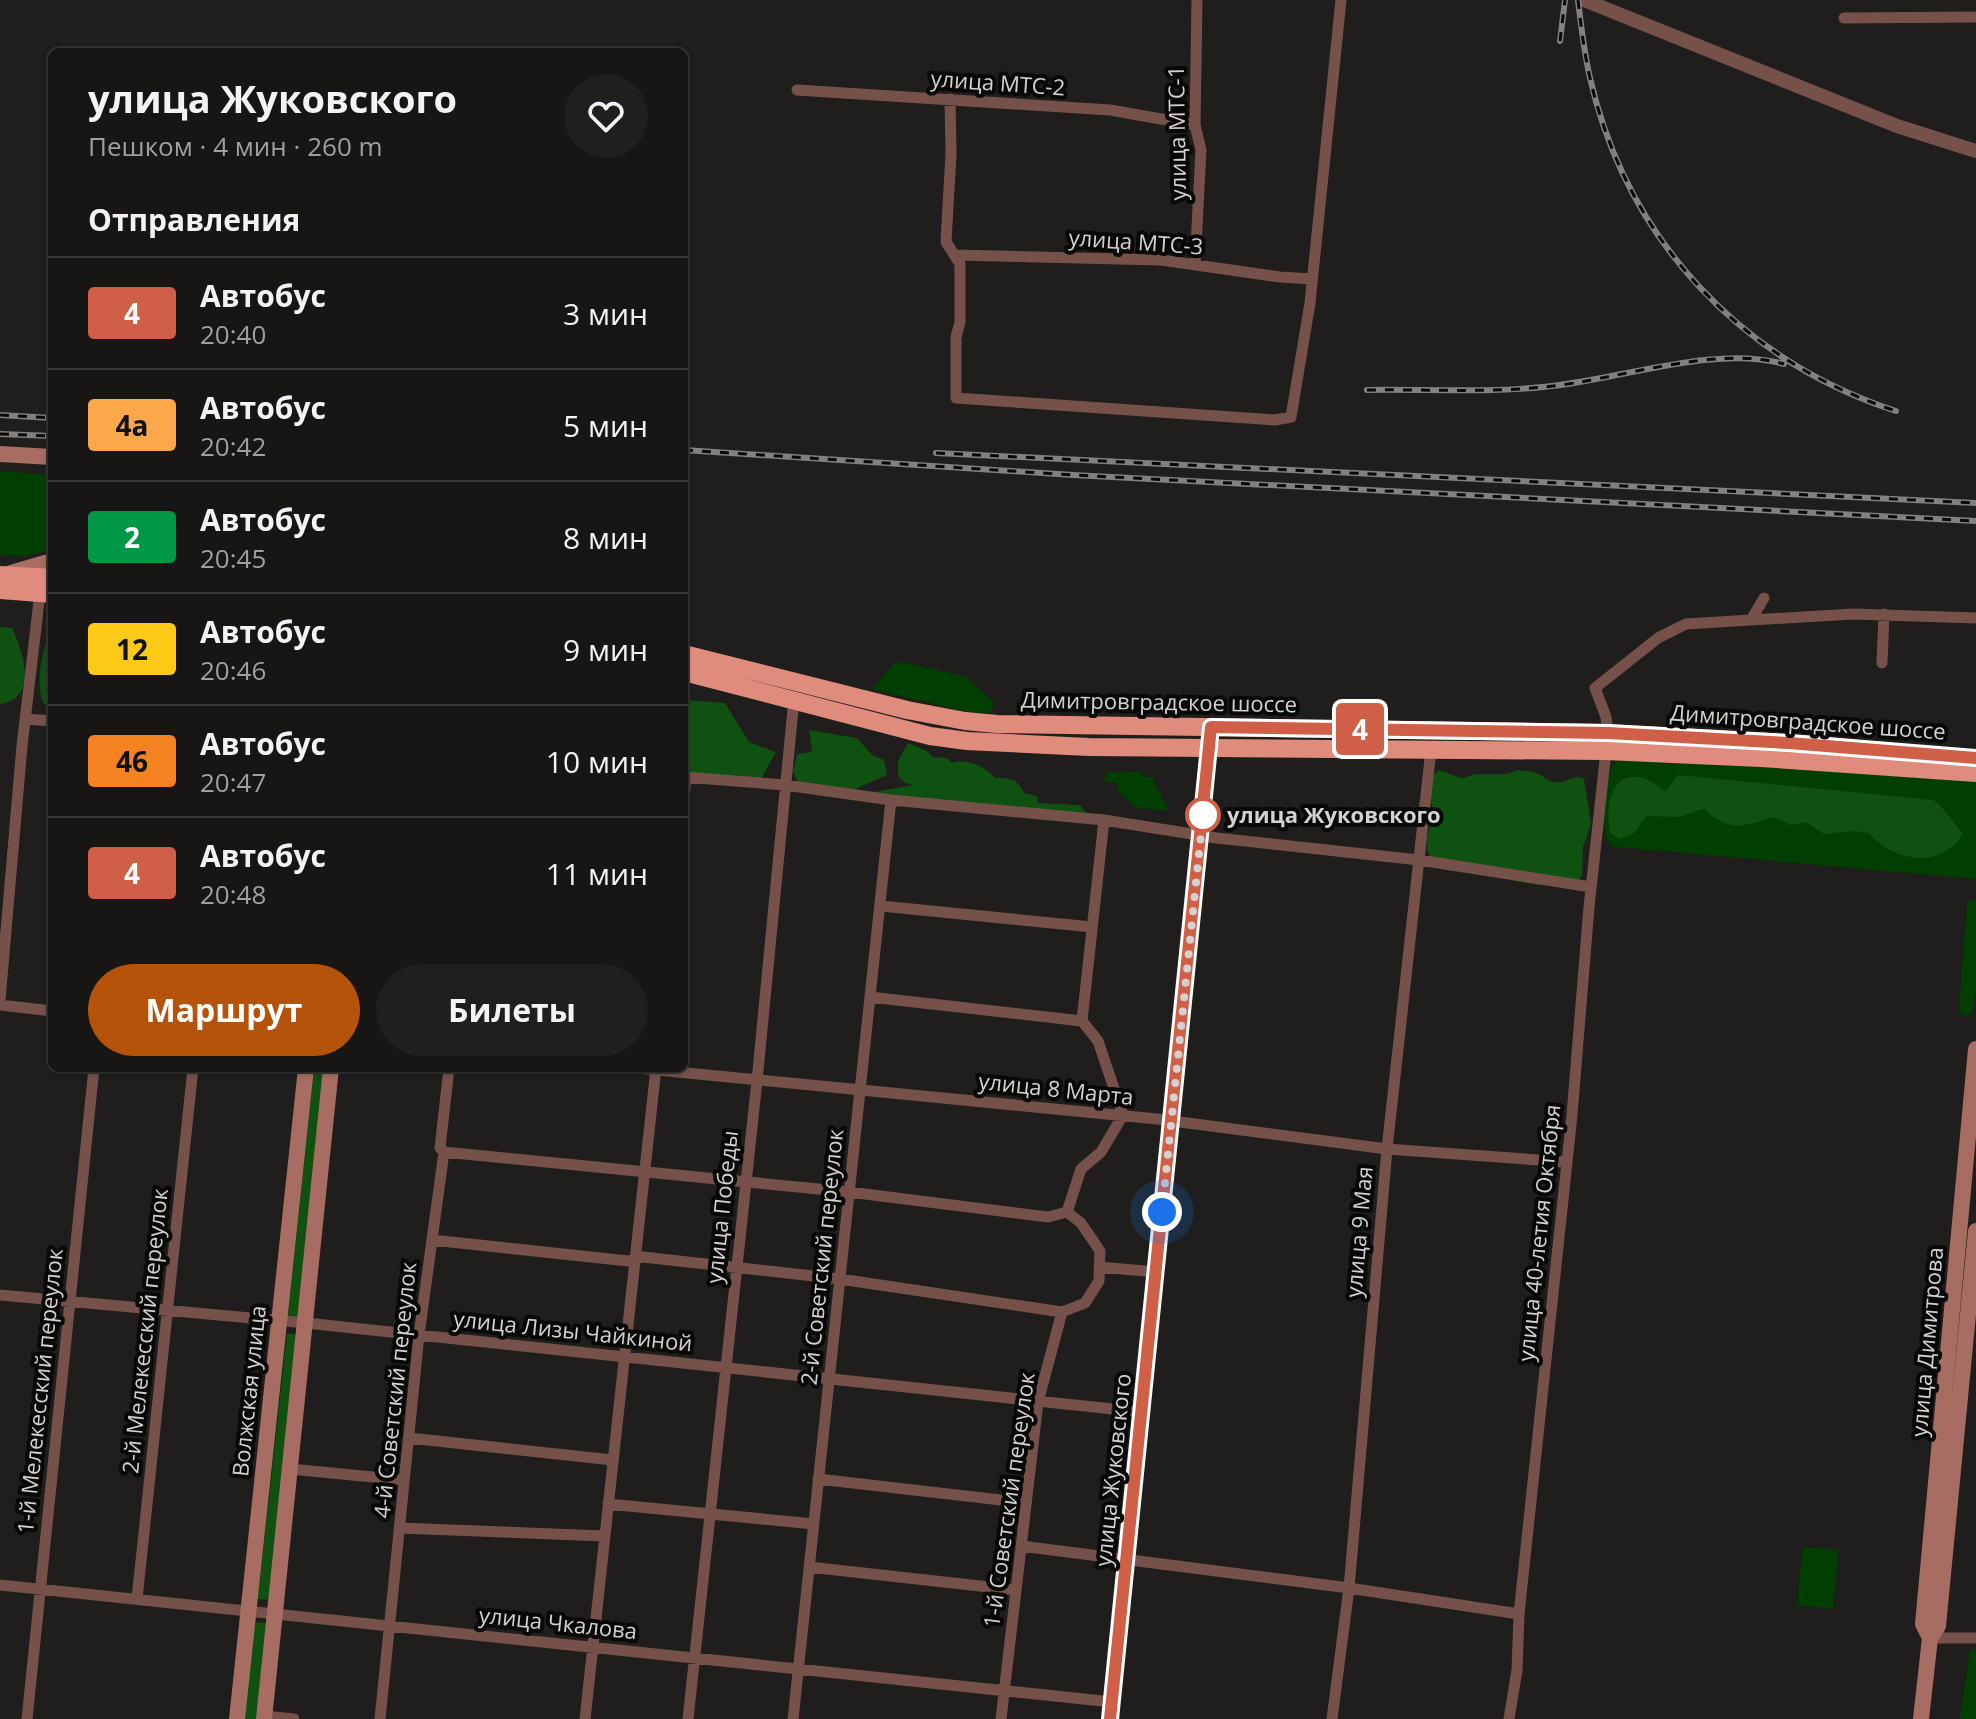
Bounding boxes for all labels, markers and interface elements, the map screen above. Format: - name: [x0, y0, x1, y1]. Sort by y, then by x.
- street label: улица МТС-2: [930, 62, 1066, 102]
- street label: улица МТС-1: [1160, 65, 1192, 201]
- text: улица Жуковского: [88, 72, 457, 124]
- button: heart: [564, 74, 648, 158]
- text: Пешком · 4 мин · 260 m: [88, 128, 383, 164]
- text: Отправления: [88, 199, 300, 240]
- street label: улица МТС-3: [1068, 221, 1204, 261]
- text: Автобус: [200, 275, 326, 316]
- text: 3 мин: [563, 293, 648, 334]
- text: 4: [124, 294, 140, 332]
- text: 20:40: [200, 316, 266, 352]
- text: Автобус: [200, 387, 326, 428]
- text: 5 мин: [563, 405, 648, 446]
- text: 4а: [116, 406, 148, 444]
- text: 20:42: [200, 428, 266, 464]
- text: Автобус: [200, 499, 326, 540]
- text: 8 мин: [563, 517, 648, 558]
- text: 2: [124, 518, 140, 556]
- text: 20:45: [200, 540, 266, 576]
- text: Автобус: [200, 611, 326, 652]
- text: 9 мин: [563, 629, 648, 670]
- text: 12: [116, 630, 148, 668]
- text: 20:46: [200, 652, 266, 688]
- street label: Димитровградское шоссе: [1021, 684, 1297, 718]
- street label: Димитровградское шоссе: [1669, 696, 1947, 746]
- line badge: 4: [1334, 703, 1386, 755]
- text: 4: [1352, 710, 1368, 748]
- text: Автобус: [200, 723, 326, 764]
- text: 10 мин: [546, 741, 648, 782]
- text: 46: [116, 742, 148, 780]
- text: 20:47: [200, 764, 266, 800]
- marker: улица Жуковского: [1186, 798, 1220, 832]
- place label: улица Жуковского: [1227, 799, 1441, 829]
- text: Автобус: [200, 835, 326, 876]
- text: 11 мин: [546, 853, 648, 894]
- text: 4: [124, 854, 140, 892]
- text: 20:48: [200, 876, 266, 912]
- button: Маршрут: [88, 964, 360, 1056]
- button: Билеты: [376, 964, 648, 1056]
- street label: улица 8 Марта: [977, 1065, 1135, 1111]
- street label: улица 40-летия Октября: [1510, 1103, 1566, 1363]
- street label: 2-й Советский переулок: [793, 1127, 849, 1386]
- street label: улица Победы: [698, 1129, 744, 1285]
- street label: улица 9 Мая: [1337, 1165, 1379, 1299]
- street label: 2-й Мелекесский переулок: [114, 1186, 174, 1475]
- your location: [1142, 1192, 1182, 1232]
- street label: 1-й Мелекесский переулок: [9, 1246, 69, 1535]
- street label: улица Димитрова: [1903, 1246, 1949, 1438]
- street label: 4-й Советский переулок: [366, 1260, 422, 1519]
- street label: улица Лизы Чайкиной: [452, 1303, 694, 1357]
- street label: Волжская улица: [224, 1304, 272, 1478]
- street label: 1-й Советский переулок: [975, 1370, 1041, 1629]
- street label: улица Жуковского: [1087, 1372, 1137, 1568]
- street label: улица Чкалова: [478, 1599, 639, 1645]

